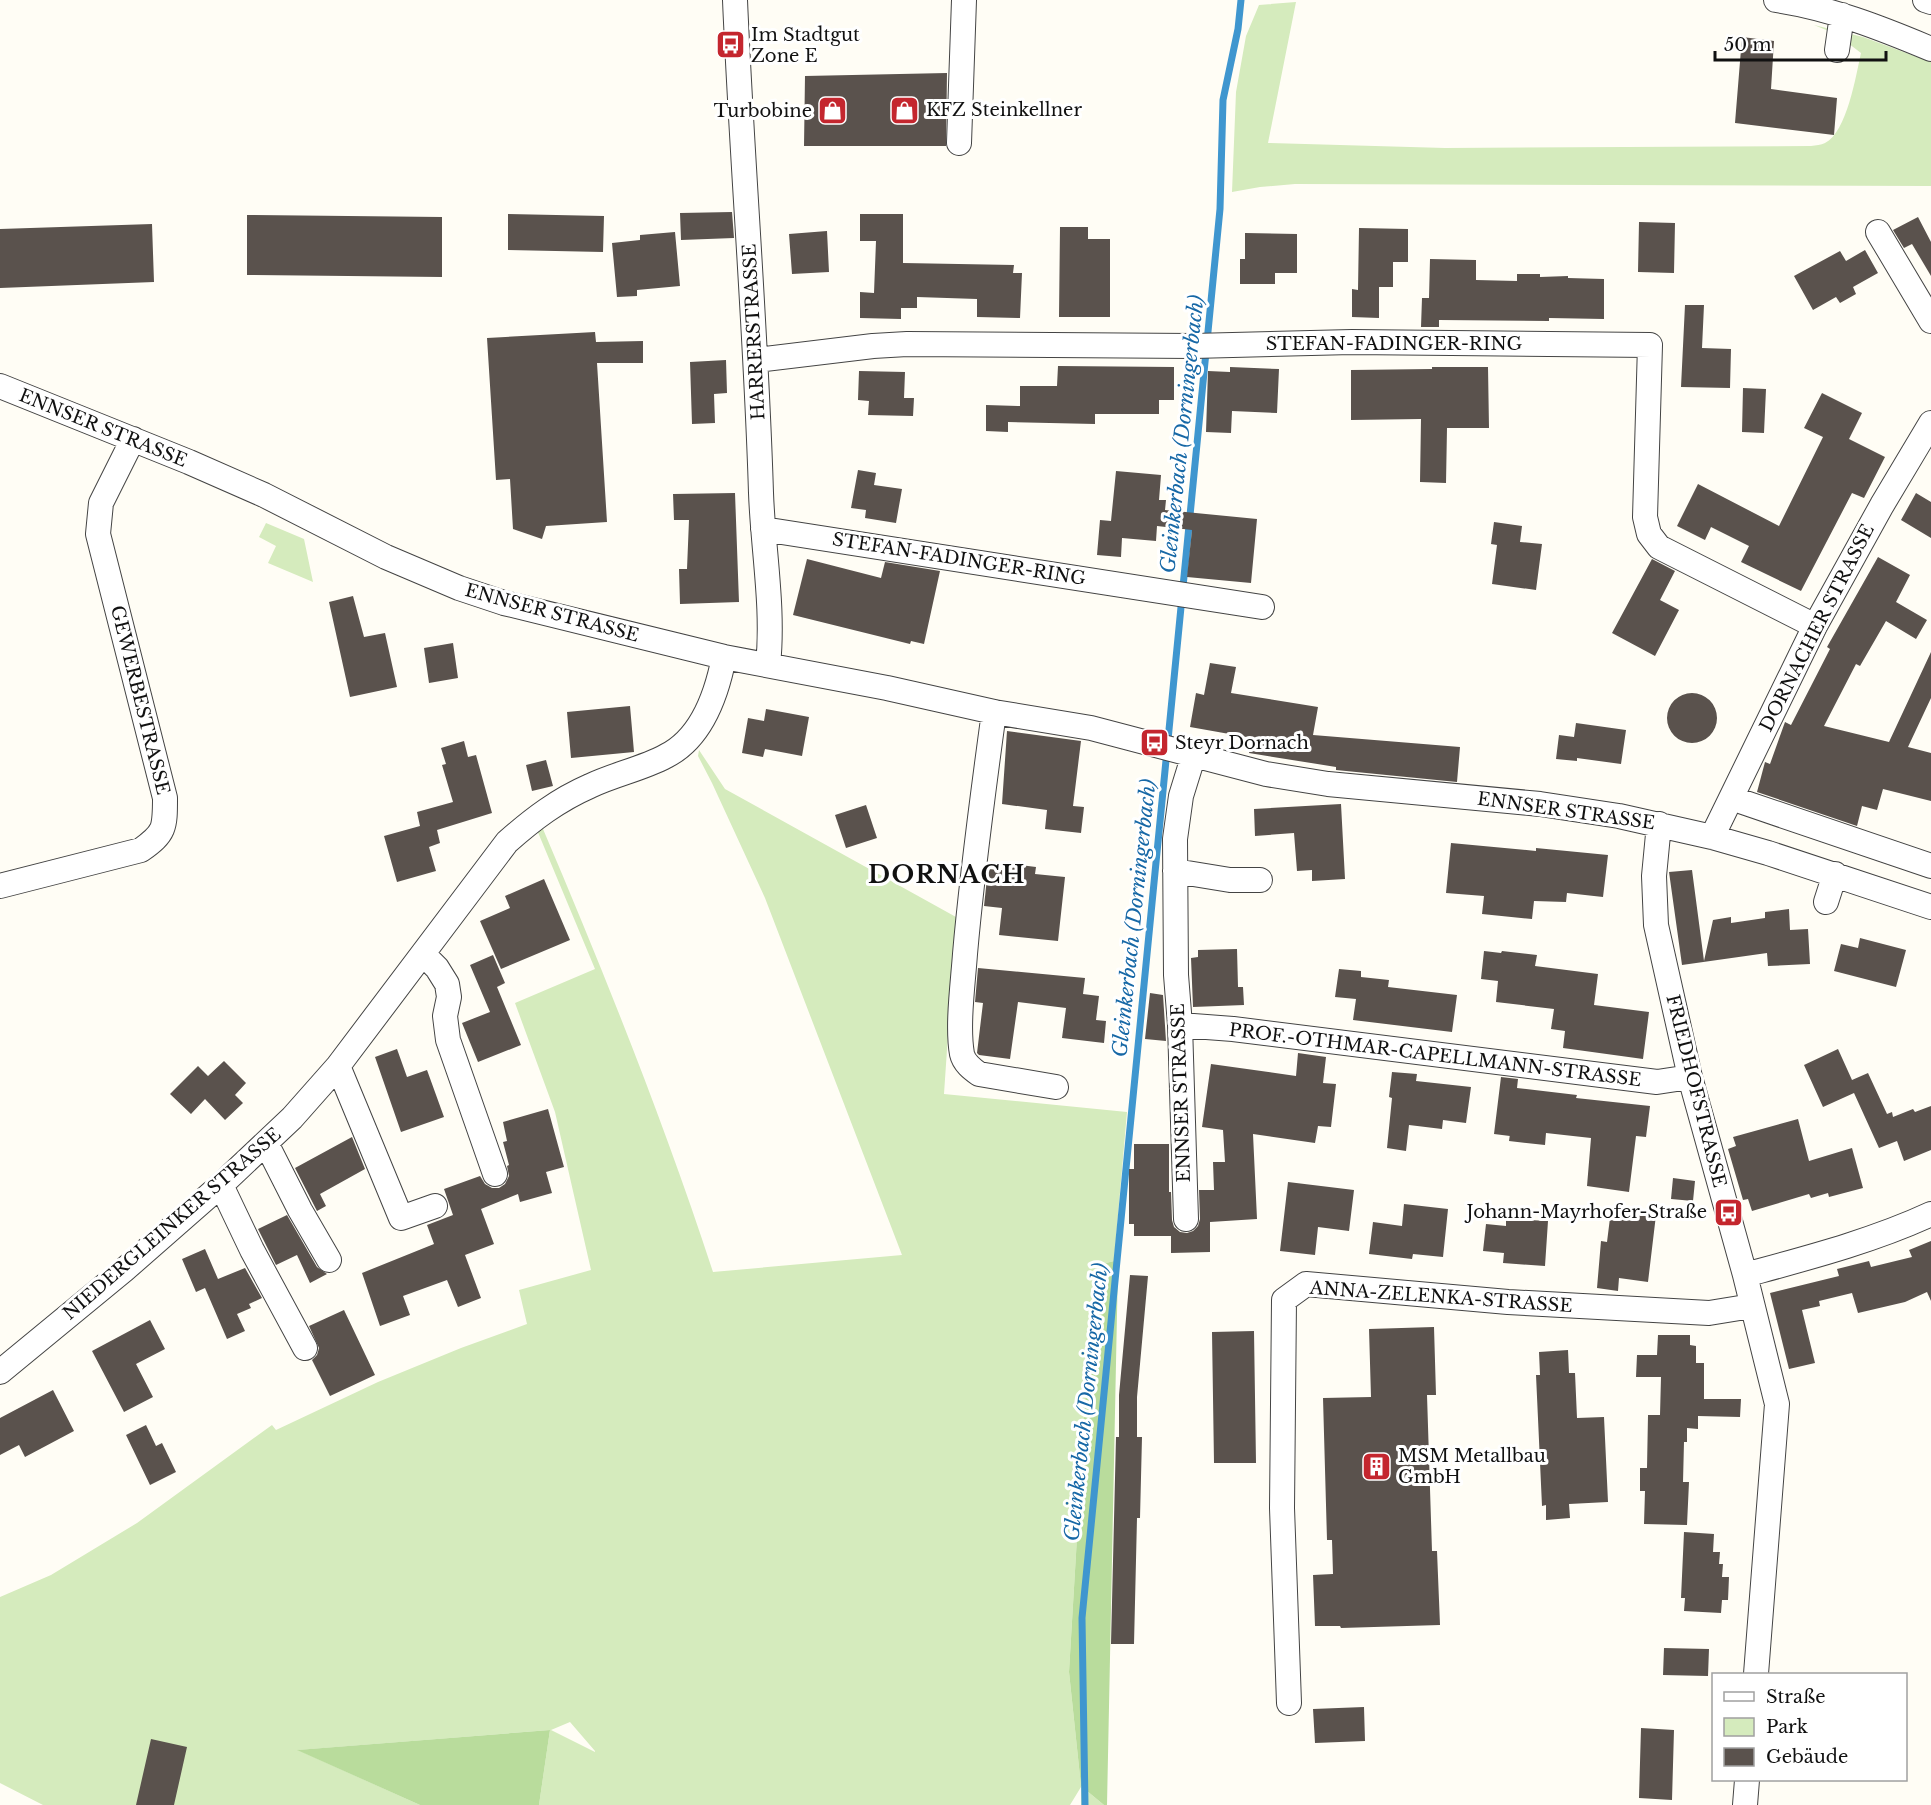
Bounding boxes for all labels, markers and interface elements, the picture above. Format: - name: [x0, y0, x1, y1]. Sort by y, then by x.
- place label: Im Stadtgut Zone E: [751, 24, 860, 67]
- scale bar: [1715, 24, 1886, 62]
- bus stop icon: Im Stadtgut Zone E: [714, 29, 746, 61]
- text: 50 m: [1724, 34, 1772, 56]
- shop icon: KFZ Steinkellner: [889, 94, 921, 126]
- shop icon: Turbobine: [817, 95, 849, 127]
- place label: KFZ Steinkellner: [926, 99, 1082, 121]
- place label: Turbobine: [714, 100, 812, 122]
- street label: HARRERSTRASSE: [738, 243, 770, 421]
- water label: Gleinkerbach (Dorningerbach): [1155, 294, 1209, 574]
- street label: STEFAN-FADINGER-RING: [1266, 333, 1522, 355]
- street label: ENNSER STRASSE: [16, 384, 190, 472]
- street label: DORNACHER STRASSE: [1755, 521, 1879, 735]
- street label: STEFAN-FADINGER-RING: [831, 528, 1088, 590]
- street label: ENNSER STRASSE: [463, 579, 641, 647]
- street label: GEWERBESTRASSE: [106, 603, 174, 797]
- bus stop icon: Steyr Dornach: [1138, 727, 1170, 759]
- place label: Steyr Dornach: [1175, 732, 1309, 754]
- water label: Gleinkerbach (Dorningerbach): [1107, 778, 1161, 1058]
- street label: ENNSER STRASSE: [1476, 788, 1656, 834]
- district label: DORNACH: [868, 860, 1026, 889]
- street label: FRIEDHOFSTRASSE: [1661, 992, 1731, 1190]
- street label: ENNSER STRASSE: [1167, 1003, 1195, 1183]
- street label: PROF.-OTHMAR-CAPELLMANN-STRASSE: [1228, 1019, 1642, 1091]
- street label: NIEDERGLEINKER STRASSE: [59, 1123, 285, 1325]
- bus stop icon: Johann-Mayrhofer-Straße: [1712, 1196, 1744, 1228]
- place label: Johann-Mayrhofer-Straße: [1465, 1201, 1707, 1223]
- water label: Gleinkerbach (Dorningerbach): [1059, 1262, 1113, 1542]
- street label: ANNA-ZELENKA-STRASSE: [1308, 1277, 1573, 1317]
- place label: MSM Metallbau GmbH: [1398, 1445, 1546, 1488]
- building icon: MSM Metallbau GmbH: [1361, 1450, 1393, 1482]
- legend: [1712, 1673, 1907, 1781]
- text: Straße: [1766, 1686, 1826, 1708]
- text: Park: [1766, 1716, 1808, 1738]
- text: Gebäude: [1766, 1746, 1848, 1768]

